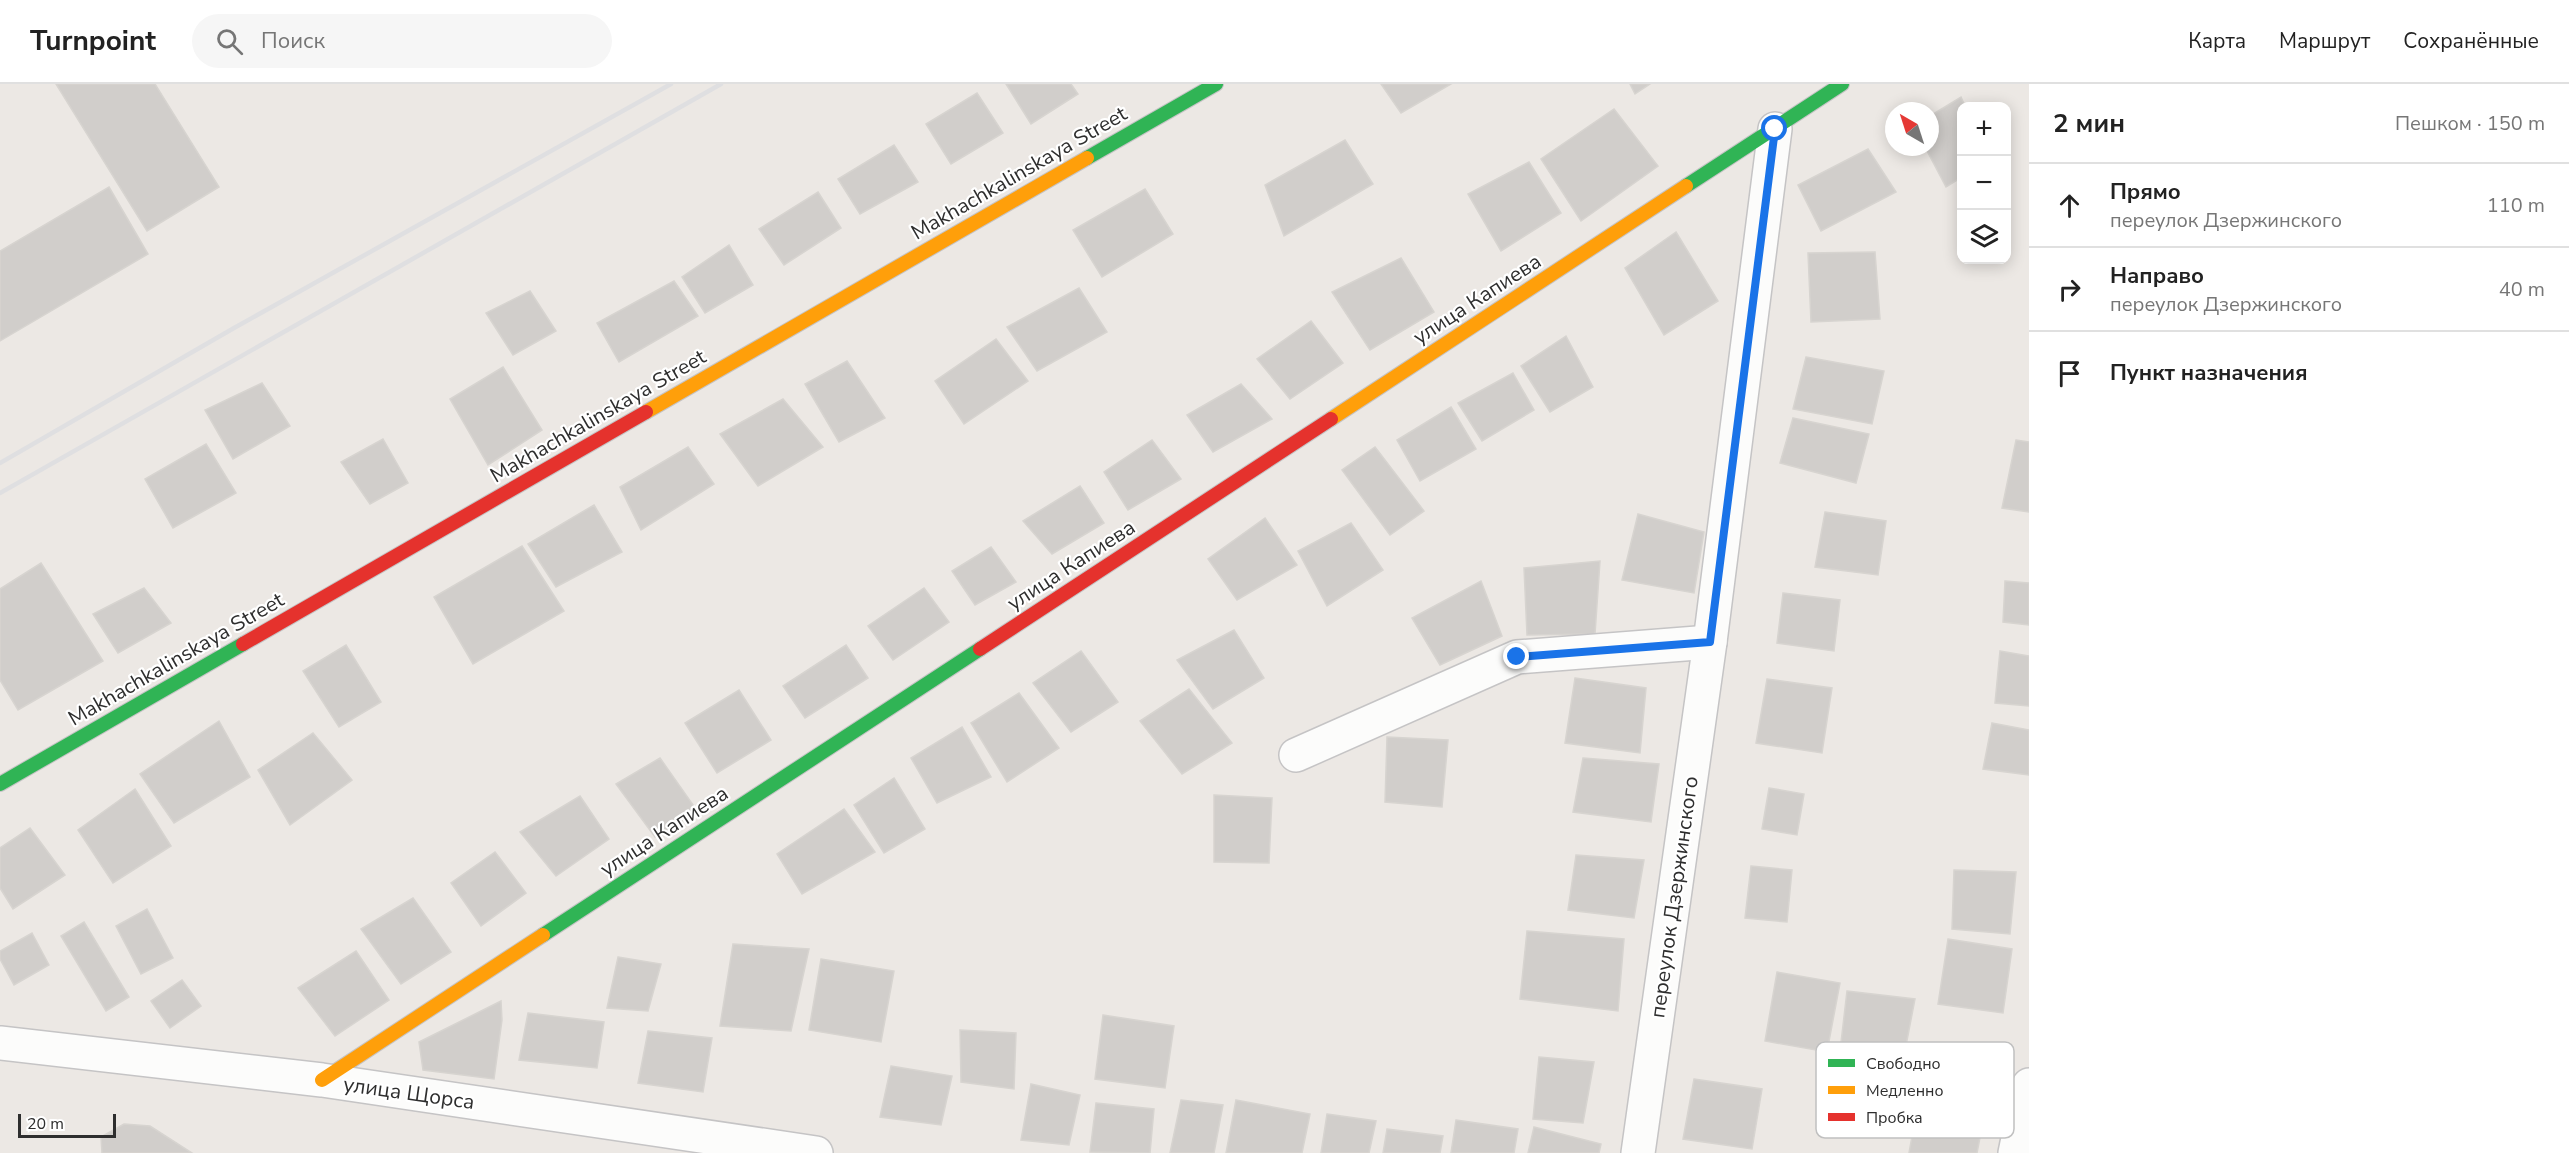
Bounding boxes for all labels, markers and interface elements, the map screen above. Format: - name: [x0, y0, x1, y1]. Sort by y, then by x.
- search box: [192, 14, 612, 68]
- text: Turnpoint: [30, 22, 156, 60]
- icon: search: [213, 25, 246, 58]
- text: Поиск: [261, 26, 325, 56]
- text: Карта: [2188, 27, 2246, 55]
- text: Маршрут: [2279, 27, 2370, 55]
- text: Сохранённые: [2403, 27, 2539, 55]
- street label: Makhachkalinskaya Street: [906, 99, 1133, 246]
- north arrow: [1885, 102, 1939, 156]
- map controls: [1957, 102, 2011, 264]
- button: +: [1957, 102, 2011, 156]
- text: 2 мин: [2053, 106, 2125, 141]
- text: Пешком · 150 m: [2395, 110, 2545, 137]
- route start: [1761, 115, 1787, 141]
- button: −: [1957, 156, 2011, 210]
- text: Прямо: [2110, 177, 2181, 207]
- icon: ahead: [2053, 189, 2086, 222]
- text: 110 m: [2487, 192, 2545, 219]
- text: переулок Дзержинского: [2110, 207, 2342, 234]
- button: layers: [1957, 210, 2011, 264]
- street label: улица Капиева: [1408, 247, 1546, 351]
- text: Направо: [2110, 261, 2204, 291]
- icon: right: [2053, 273, 2086, 306]
- text: 40 m: [2499, 276, 2545, 303]
- text: переулок Дзержинского: [2110, 291, 2342, 318]
- street label: Makhachkalinskaya Street: [485, 342, 712, 489]
- icon: arrive: [2053, 357, 2086, 390]
- text: Пункт назначения: [2110, 358, 2308, 388]
- street label: улица Капиева: [1002, 513, 1140, 617]
- street label: Makhachkalinskaya Street: [63, 585, 290, 732]
- route end: [1503, 643, 1529, 669]
- street label: переулок Дзержинского: [1643, 774, 1705, 1020]
- street label: улица Капиева: [595, 779, 733, 883]
- legend: [1816, 1042, 2014, 1138]
- text: Свободно: [1866, 1053, 1941, 1075]
- street label: улица Щорса: [341, 1070, 477, 1116]
- text: Медленно: [1866, 1080, 1944, 1102]
- text: Пробка: [1866, 1107, 1923, 1129]
- scale bar: [18, 1111, 116, 1138]
- text: 20 m: [27, 1113, 64, 1135]

